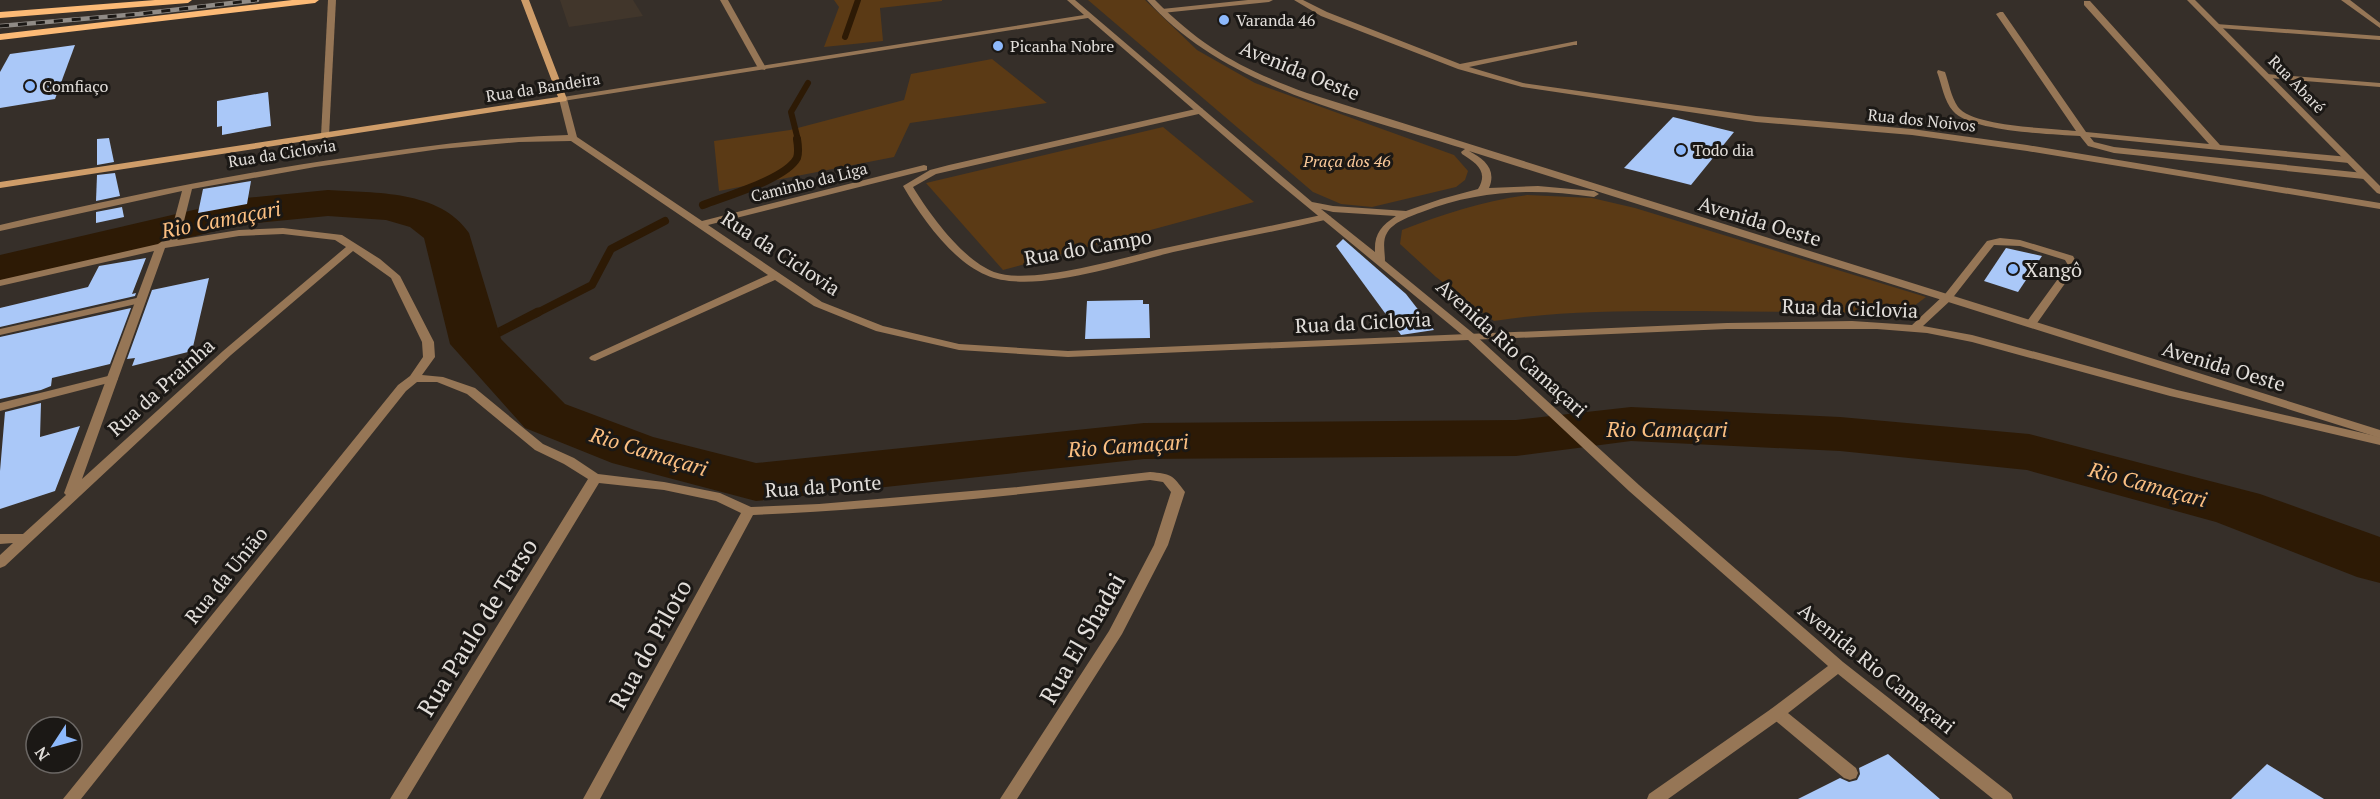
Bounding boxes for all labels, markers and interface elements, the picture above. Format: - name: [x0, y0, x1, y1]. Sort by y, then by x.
- place label: Varanda 46: [1236, 9, 1316, 31]
- marker: Varanda 46: [1217, 13, 1231, 27]
- street label: Avenida Oeste: [1236, 34, 1364, 106]
- place label: Picanha Nobre: [1010, 35, 1114, 57]
- marker: Picanha Nobre: [991, 39, 1005, 53]
- street label: Rua Abaré: [2264, 50, 2330, 118]
- street label: Rua da Bandeira: [484, 67, 602, 107]
- place label: Comfiaço: [42, 75, 108, 97]
- marker: Comfiaço: [23, 79, 37, 93]
- street label: Rua dos Noivos: [1867, 103, 1977, 137]
- street label: Rua da Ciclovia: [226, 134, 338, 172]
- place label: Todo dia: [1693, 139, 1754, 161]
- marker: Todo dia: [1674, 143, 1688, 157]
- park label: Praça dos 46: [1302, 150, 1391, 172]
- street label: Caminho da Liga: [748, 157, 870, 207]
- street label: Avenida Oeste: [1695, 190, 1825, 252]
- water label: Rio Camaçari: [158, 194, 283, 244]
- street label: Rua da Ciclovia: [716, 205, 846, 301]
- street label: Rua do Campo: [1022, 223, 1154, 271]
- place label: Xangô: [2025, 256, 2082, 283]
- marker: Xangô: [2006, 262, 2020, 276]
- street label: Avenida Rio Camaçari: [1431, 273, 1593, 423]
- street label: Rua da Ciclovia: [1781, 292, 1919, 324]
- street label: Rua da Ciclovia: [1294, 305, 1432, 339]
- street label: Rua da Prainha: [102, 332, 220, 442]
- street label: Avenida Oeste: [2159, 335, 2289, 397]
- water label: Rio Camaçari: [1605, 415, 1728, 443]
- water label: Rio Camaçari: [586, 420, 711, 482]
- water label: Rio Camaçari: [1066, 427, 1190, 463]
- water label: Rio Camaçari: [2085, 455, 2210, 513]
- street label: Rua da Ponte: [764, 468, 882, 504]
- street label: Rua da União: [178, 521, 274, 629]
- street label: Rua Paulo de Tarso: [409, 532, 545, 722]
- street label: Rua El Shadai: [1032, 567, 1132, 709]
- street label: Rua do Piloto: [601, 574, 699, 714]
- street label: Avenida Rio Camaçari: [1793, 596, 1961, 740]
- north arrow: [24, 715, 84, 775]
- text: N: [29, 742, 54, 765]

